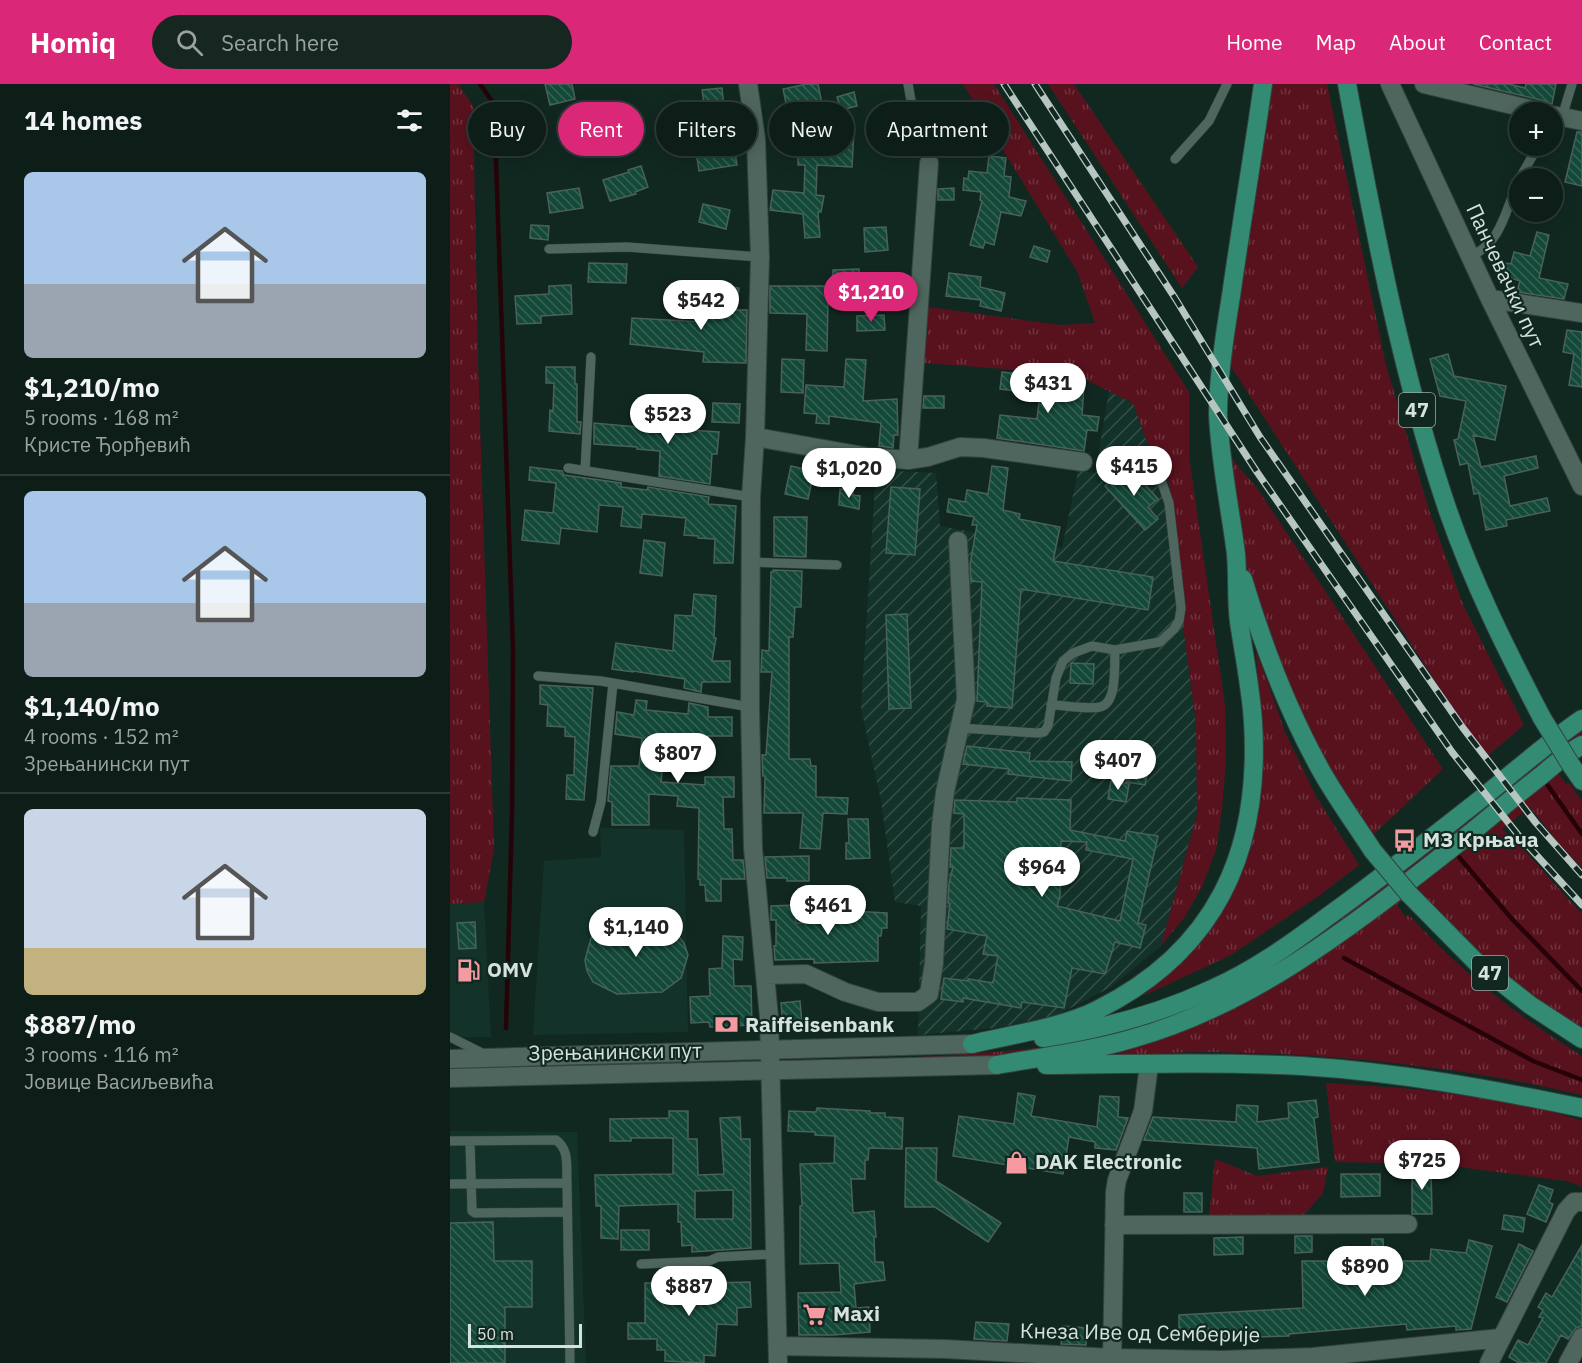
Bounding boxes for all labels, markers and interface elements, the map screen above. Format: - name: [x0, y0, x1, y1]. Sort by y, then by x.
- search box: [152, 15, 572, 69]
- text: Homiq: [30, 24, 116, 61]
- icon: search: [173, 26, 206, 59]
- text: Search here: [221, 28, 339, 57]
- text: Home: [1226, 28, 1283, 56]
- text: Map: [1316, 28, 1356, 56]
- text: About: [1389, 28, 1446, 56]
- text: Contact: [1479, 28, 1552, 56]
- chip: Buy: [468, 102, 546, 156]
- chip: Rent: [558, 102, 644, 156]
- chip: Filters: [656, 102, 757, 156]
- chip: New: [769, 102, 854, 156]
- chip: Apartment: [866, 102, 1009, 156]
- map controls: [1509, 102, 1563, 222]
- button: +: [1509, 102, 1563, 156]
- text: 14 homes: [24, 103, 142, 137]
- icon: filters: [393, 104, 426, 137]
- button: −: [1509, 168, 1563, 222]
- street label: Панчевачки пут: [1460, 199, 1552, 352]
- icon: home: [171, 211, 279, 319]
- pin: $1,210: [822, 272, 920, 323]
- text: $1,210: [838, 278, 904, 305]
- pin: $542: [665, 280, 737, 331]
- text: $542: [677, 286, 725, 313]
- pin: $431: [1012, 363, 1084, 414]
- text: $431: [1024, 369, 1072, 396]
- text: $1,210/mo: [24, 370, 160, 404]
- road number: 47: [1399, 393, 1435, 427]
- pin: $523: [632, 394, 704, 445]
- text: $523: [644, 400, 692, 427]
- text: 5 rooms · 168 m²: [24, 404, 179, 431]
- text: Кристе Ђорђевић: [24, 431, 191, 458]
- pin: $415: [1098, 446, 1170, 497]
- pin: $1,020: [800, 448, 898, 499]
- text: $415: [1110, 452, 1158, 479]
- text: $1,020: [816, 454, 882, 481]
- icon: home: [171, 530, 279, 638]
- text: $1,140/mo: [24, 689, 160, 723]
- text: 4 rooms · 152 m²: [24, 723, 179, 750]
- pin: $807: [642, 733, 714, 784]
- text: $807: [654, 739, 702, 766]
- pin: $407: [1082, 740, 1154, 791]
- text: $407: [1094, 746, 1142, 773]
- text: Зрењанински пут: [24, 750, 190, 777]
- place label: МЗ Крњача: [1423, 825, 1539, 853]
- bus stop icon: МЗ Крњача: [1392, 827, 1418, 853]
- pin: $964: [1006, 847, 1078, 898]
- icon: home: [171, 848, 279, 956]
- text: $964: [1018, 853, 1066, 880]
- pin: $461: [792, 885, 864, 936]
- text: $461: [804, 891, 852, 918]
- pin: $1,140: [587, 907, 685, 958]
- text: $1,140: [603, 913, 669, 940]
- place label: OMV: [487, 955, 533, 983]
- road number: 47: [1472, 956, 1508, 990]
- fuel station icon: OMV: [456, 957, 482, 983]
- text: $887/mo: [24, 1007, 136, 1041]
- place label: Raiffeisenbank: [745, 1010, 895, 1038]
- bank icon: Raiffeisenbank: [714, 1012, 740, 1038]
- street label: Зрењанински пут: [528, 1035, 702, 1067]
- text: 3 rooms · 116 m²: [24, 1041, 179, 1068]
- text: Јовице Васиљевића: [24, 1068, 214, 1095]
- pin: $725: [1386, 1140, 1458, 1191]
- text: $725: [1398, 1146, 1446, 1173]
- place label: DAK Electronic: [1035, 1147, 1182, 1175]
- shop icon: DAK Electronic: [1004, 1149, 1030, 1175]
- pin: $890: [1329, 1246, 1401, 1297]
- text: $890: [1341, 1252, 1389, 1279]
- pin: $887: [653, 1266, 725, 1317]
- text: $887: [665, 1272, 713, 1299]
- place label: Maxi: [833, 1299, 880, 1327]
- supermarket icon: Maxi: [802, 1301, 828, 1327]
- street label: Кнеза Иве од Семберије: [1020, 1316, 1260, 1348]
- scale bar: [468, 1321, 582, 1348]
- text: 50 m: [477, 1324, 514, 1344]

